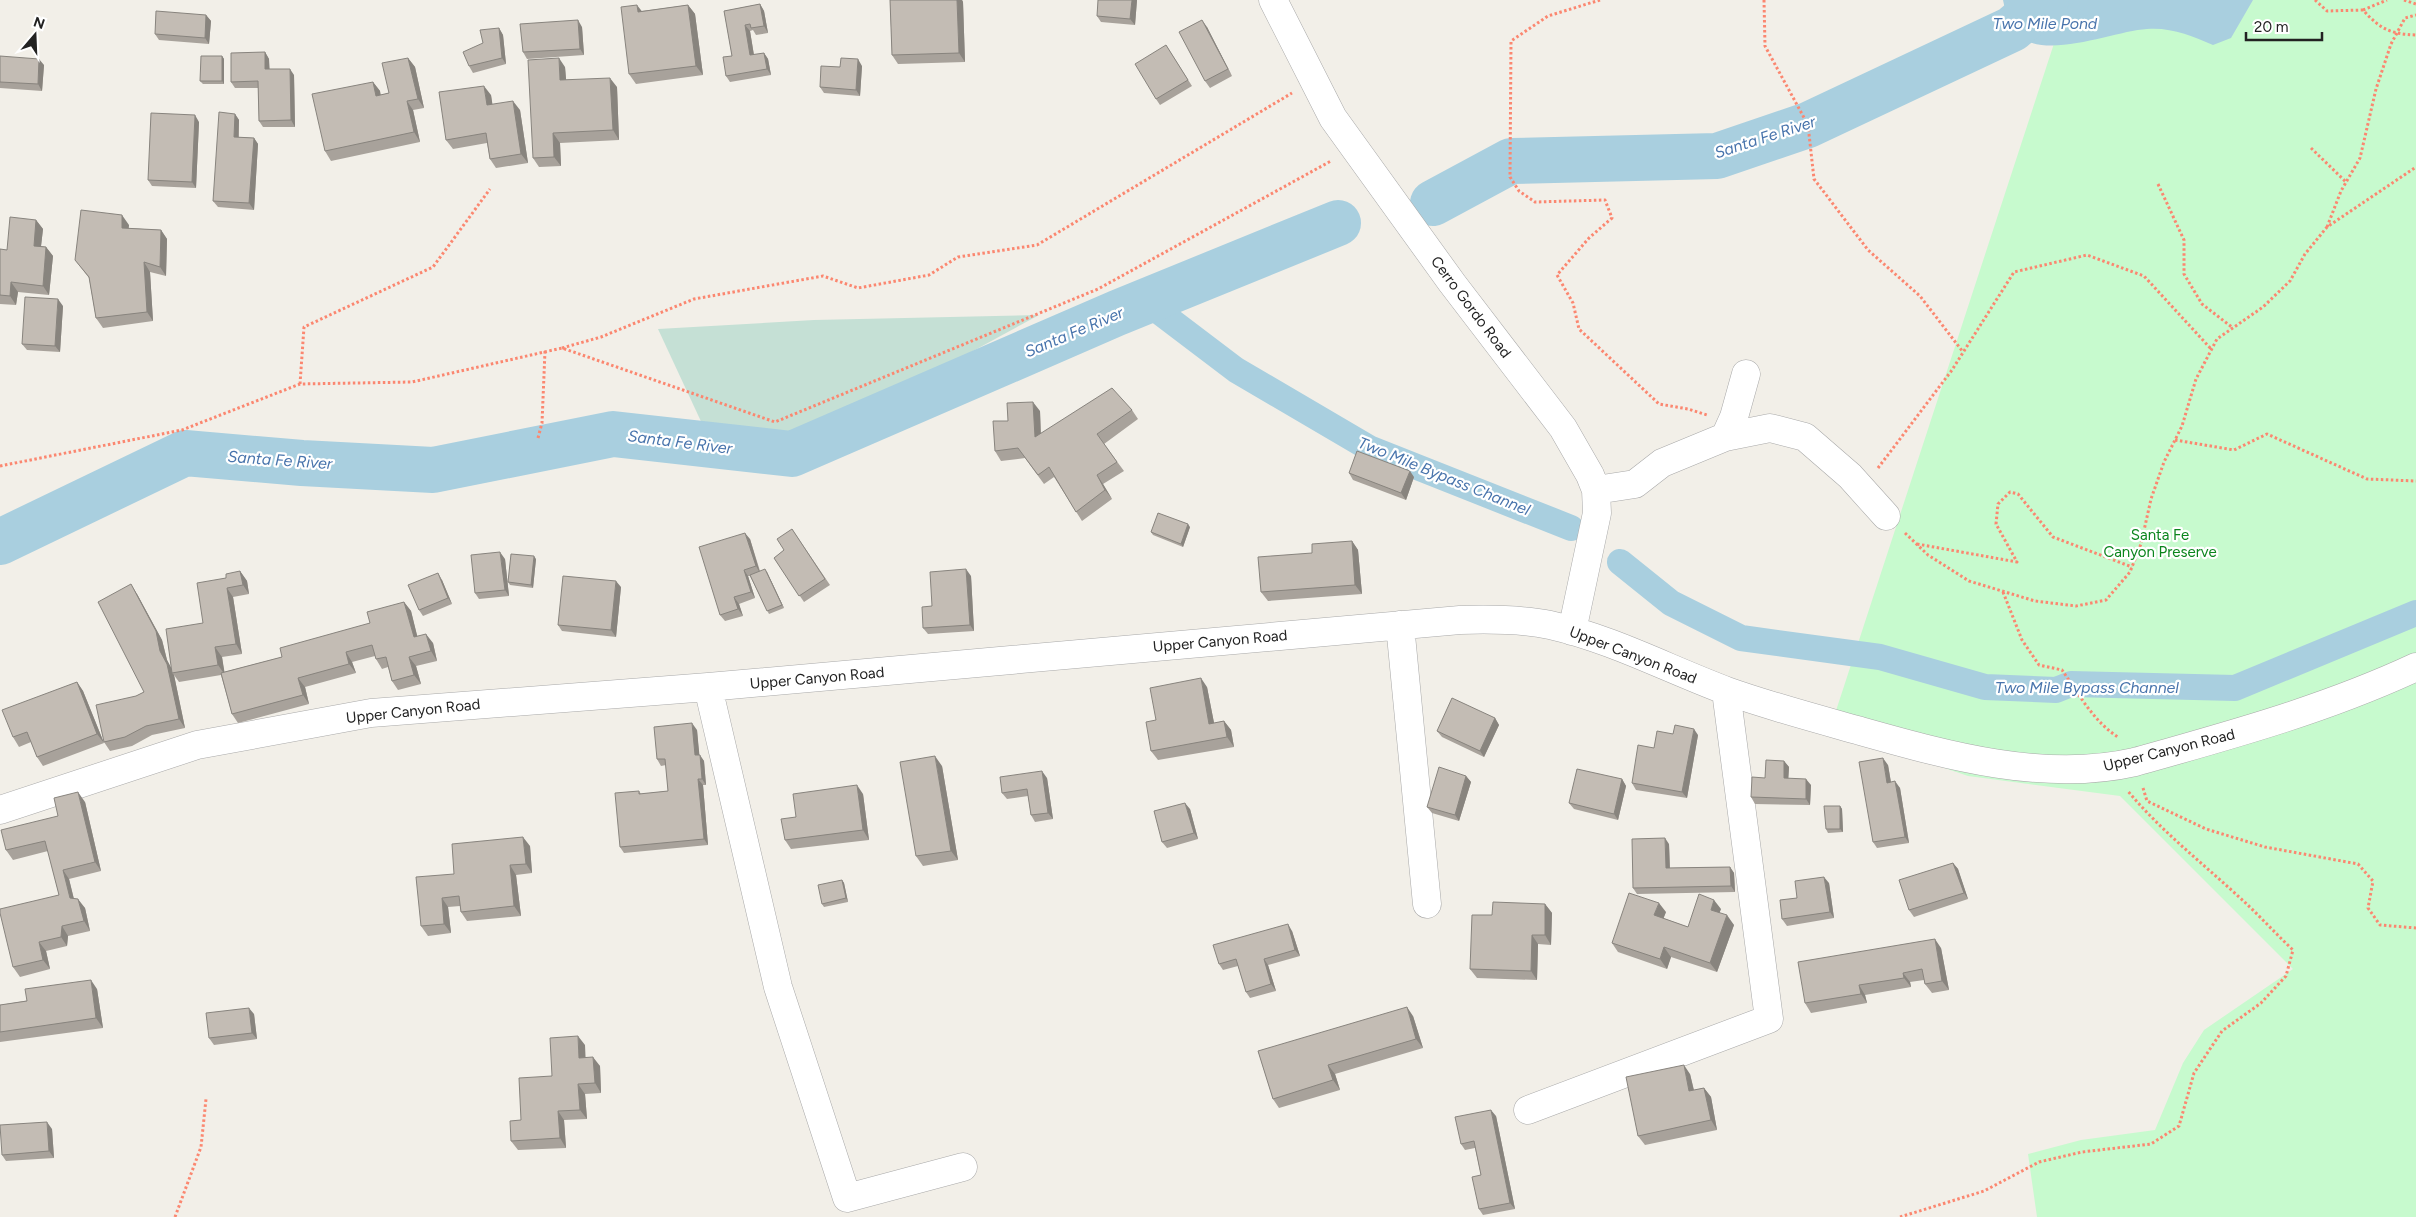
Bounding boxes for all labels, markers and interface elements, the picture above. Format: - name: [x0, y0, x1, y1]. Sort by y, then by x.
- north arrow: [10, 10, 60, 60]
- scale bar: [2246, 10, 2322, 42]
- text: N: [31, 13, 47, 33]
- water label: Two Mile Pond: [1993, 14, 2098, 33]
- text: 20 m: [2254, 18, 2288, 36]
- water label: Santa Fe River: [1712, 112, 1818, 162]
- street label: Cerro Gordo Road: [1427, 253, 1515, 361]
- water label: Santa Fe River: [1022, 303, 1127, 361]
- water label: Santa Fe River: [627, 426, 734, 458]
- water label: Two Mile Bypass Channel: [1355, 433, 1533, 519]
- water label: Santa Fe River: [227, 447, 334, 473]
- park label: Santa Fe Canyon Preserve: [2103, 526, 2217, 561]
- street label: Upper Canyon Road: [1567, 622, 1699, 688]
- street label: Upper Canyon Road: [1152, 626, 1288, 656]
- street label: Upper Canyon Road: [749, 663, 885, 693]
- water label: Two Mile Bypass Channel: [1995, 678, 2179, 697]
- street label: Upper Canyon Road: [345, 695, 481, 727]
- street label: Upper Canyon Road: [2101, 725, 2237, 775]

